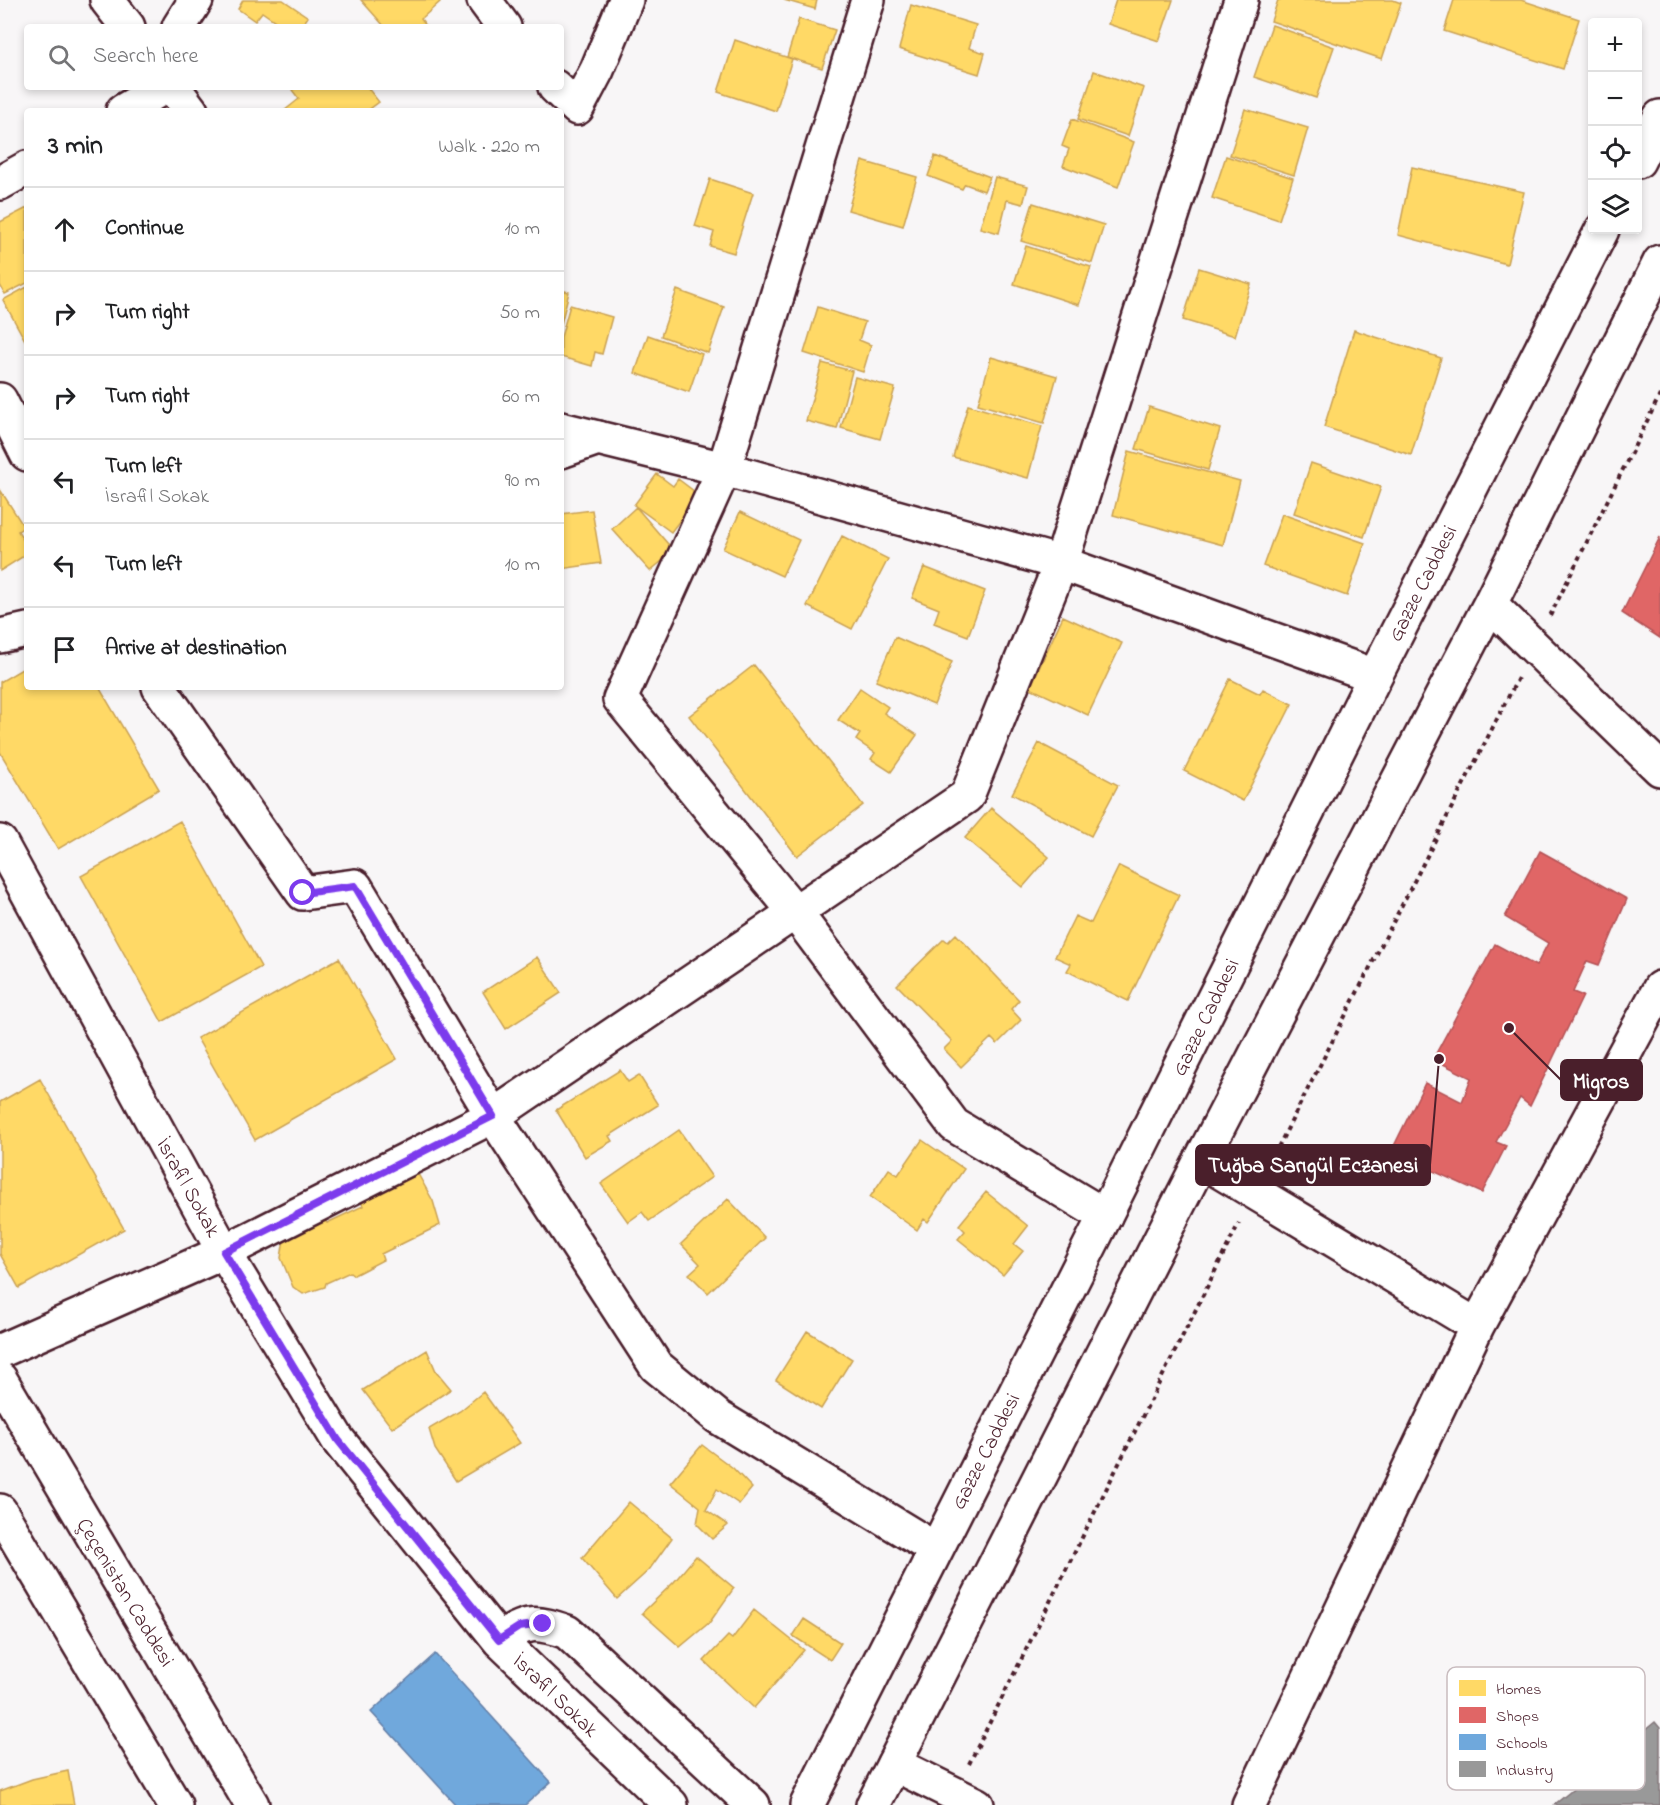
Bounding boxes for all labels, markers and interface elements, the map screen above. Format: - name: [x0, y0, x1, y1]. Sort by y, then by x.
- map controls: [1588, 18, 1642, 234]
- button: +: [1588, 18, 1642, 72]
- search box: [24, 24, 564, 90]
- icon: search: [45, 41, 78, 74]
- text: Search here: [93, 41, 198, 73]
- button: −: [1588, 72, 1642, 126]
- button: locate: [1588, 126, 1642, 180]
- text: 3 min: [48, 128, 103, 166]
- text: Walk · 220 m: [438, 133, 540, 162]
- button: layers: [1588, 180, 1642, 234]
- icon: ahead: [48, 213, 81, 246]
- text: Continue: [105, 213, 184, 245]
- text: 10 m: [504, 215, 540, 244]
- icon: right: [48, 297, 81, 330]
- text: Turn right: [105, 297, 190, 329]
- text: 50 m: [499, 299, 540, 328]
- icon: right: [48, 381, 81, 414]
- text: Turn right: [105, 381, 190, 413]
- text: 60 m: [502, 383, 540, 412]
- text: Turn left: [105, 451, 182, 483]
- icon: left: [48, 465, 81, 498]
- text: 90 m: [505, 467, 540, 496]
- text: İsrafil Sokak: [105, 483, 209, 512]
- street label: Gazze Caddesi: [1382, 520, 1466, 647]
- icon: left: [48, 549, 81, 582]
- text: Turn left: [105, 549, 182, 581]
- text: 10 m: [504, 551, 540, 580]
- icon: arrive: [48, 633, 81, 666]
- text: Arrive at destination: [105, 633, 287, 665]
- route start: [289, 879, 315, 905]
- street label: Gazze Caddesi: [1165, 954, 1248, 1082]
- callout: Migros: [1561, 1060, 1642, 1100]
- text: Migros: [1573, 1067, 1629, 1100]
- street label: İsrafil Sokak: [148, 1133, 227, 1244]
- callout: Tuğba Sarıgül Eczanesi: [1196, 1145, 1430, 1185]
- text: Tuğba Sarıgül Eczanesi: [1208, 1151, 1418, 1184]
- street label: Gazze Caddesi: [945, 1388, 1029, 1515]
- street label: Çeçenistan Caddesi: [68, 1513, 181, 1673]
- route end: [529, 1610, 555, 1636]
- street label: İsrafil Sokak: [505, 1648, 605, 1746]
- legend: [1447, 1667, 1645, 1790]
- text: Homes: [1496, 1678, 1541, 1702]
- text: Shops: [1496, 1705, 1539, 1729]
- text: Schools: [1496, 1732, 1548, 1756]
- text: Industry: [1496, 1759, 1553, 1783]

